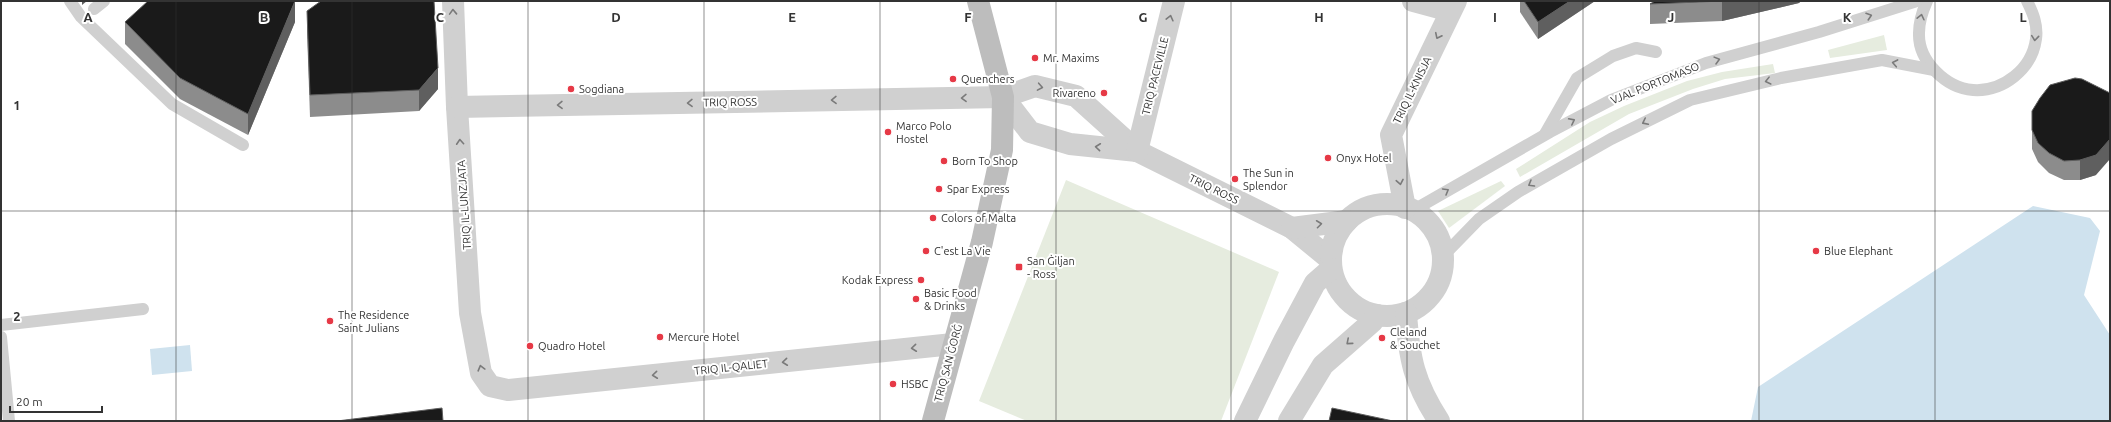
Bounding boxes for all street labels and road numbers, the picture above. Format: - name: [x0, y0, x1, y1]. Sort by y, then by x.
- street label: TRIQ PACEVILLE: [1139, 36, 1171, 116]
- street label: TRIQ IL-KNISJA: [1390, 54, 1434, 126]
- street label: VJAL PORTOMASO: [1609, 60, 1701, 106]
- street label: TRIQ ROSS: [703, 96, 757, 108]
- street label: TRIQ IL-LUNZJATA: [455, 159, 473, 250]
- street label: TRIQ ROSS: [1187, 172, 1241, 206]
- street label: TRIQ SAN ĠORĠ: [932, 323, 964, 403]
- street label: TRIQ IL-QALIET: [693, 357, 769, 377]

